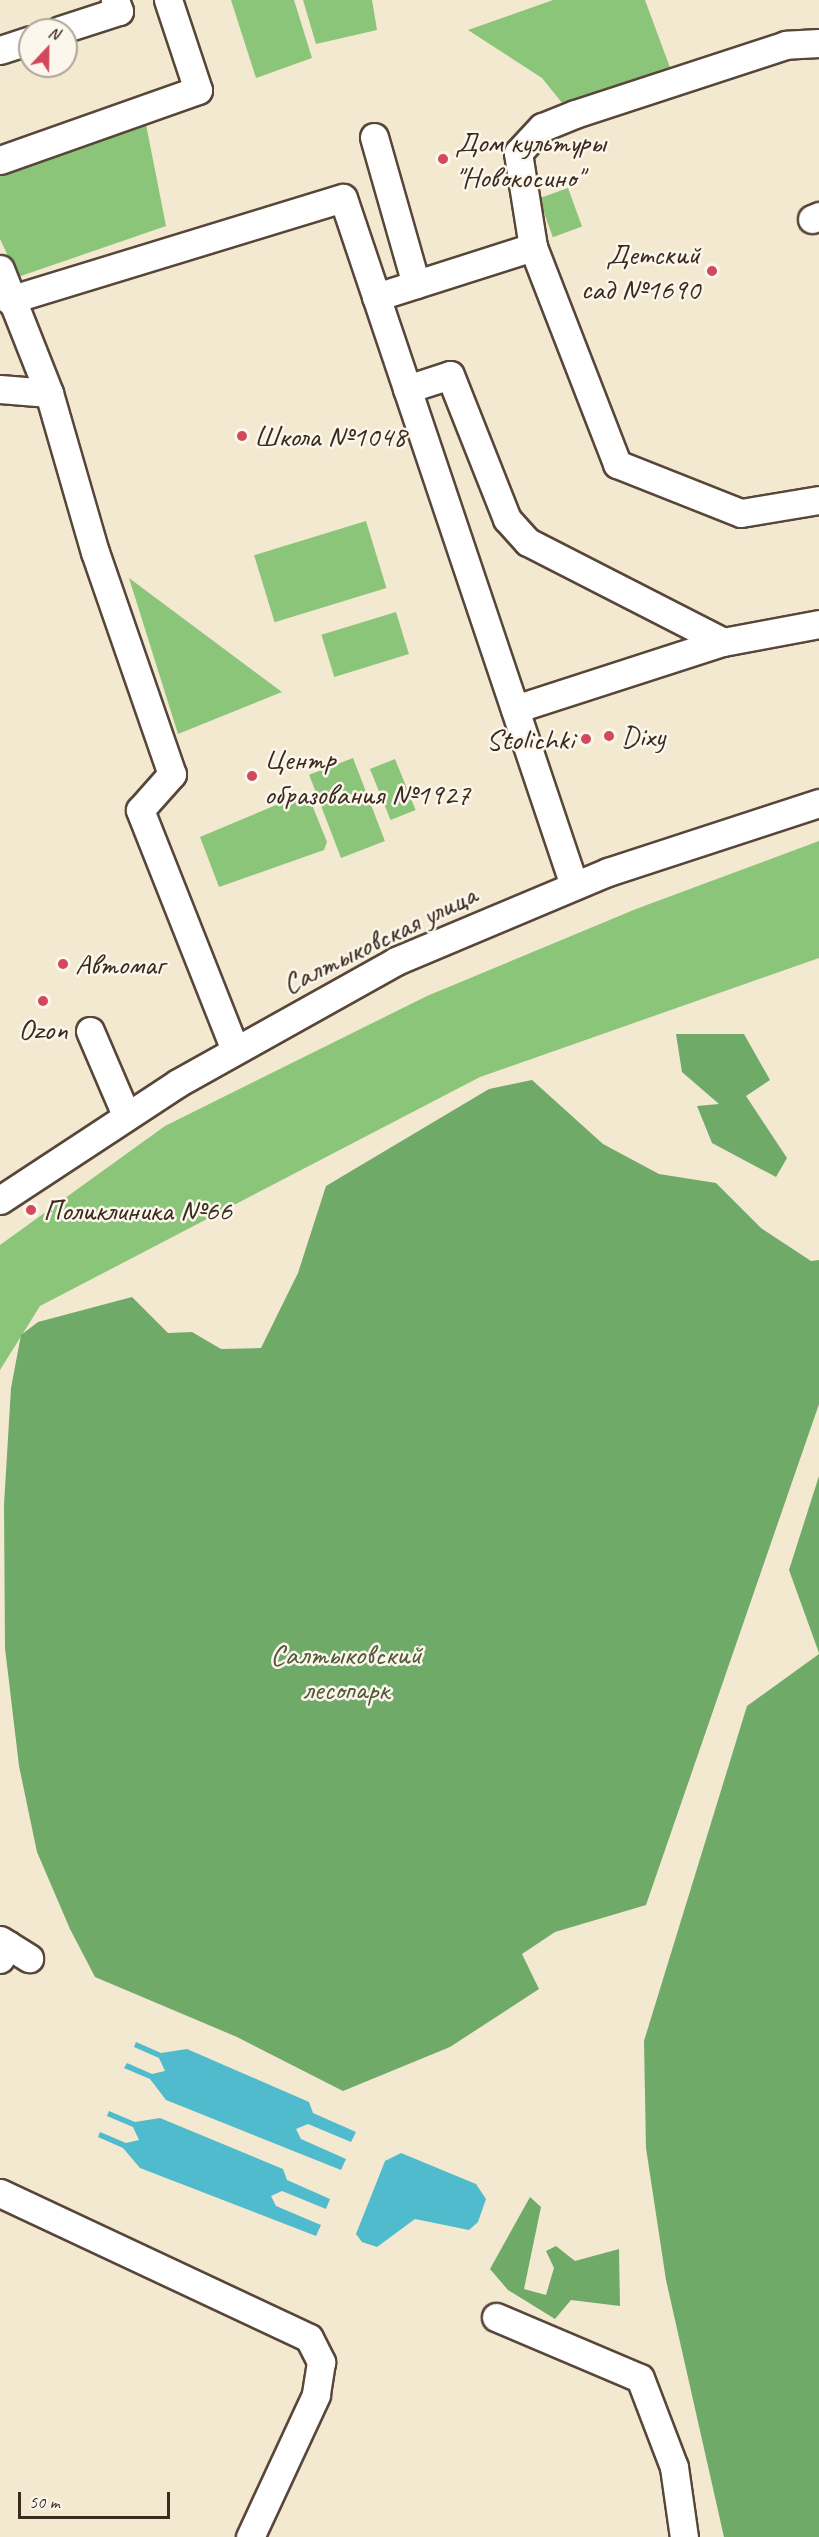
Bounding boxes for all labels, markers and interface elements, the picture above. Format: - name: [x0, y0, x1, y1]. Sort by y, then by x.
- north arrow: [18, 18, 78, 78]
- text: N: [46, 22, 62, 44]
- place label: Дом культуры "Новокосино": [455, 124, 601, 195]
- marker: Дом культуры "Новокосино": [436, 152, 450, 166]
- place label: Детский сад №1690: [581, 236, 700, 306]
- marker: Детский сад №1690: [705, 264, 719, 278]
- place label: Школа №1048: [254, 418, 406, 454]
- marker: Школа №1048: [235, 429, 249, 443]
- place label: Dixy: [621, 718, 665, 754]
- place label: Stolichki: [486, 721, 574, 757]
- marker: Dixy: [602, 729, 616, 743]
- marker: Stolichki: [579, 732, 593, 746]
- place label: Центр образования №1927: [264, 741, 470, 812]
- marker: Центр образования №1927: [245, 769, 259, 783]
- street label: Салтыковская улица: [275, 876, 483, 1002]
- place label: Автомаг: [75, 946, 164, 982]
- marker: Автомаг: [56, 957, 70, 971]
- marker: Ozon: [36, 994, 50, 1008]
- place label: Ozon: [18, 1011, 68, 1047]
- place label: Поликлиника №66: [43, 1192, 232, 1228]
- marker: Поликлиника №66: [24, 1203, 38, 1217]
- park label: Салтыковский лесопарк: [270, 1636, 422, 1706]
- scale bar: [21, 2480, 172, 2518]
- text: 50 m: [29, 2491, 60, 2513]

